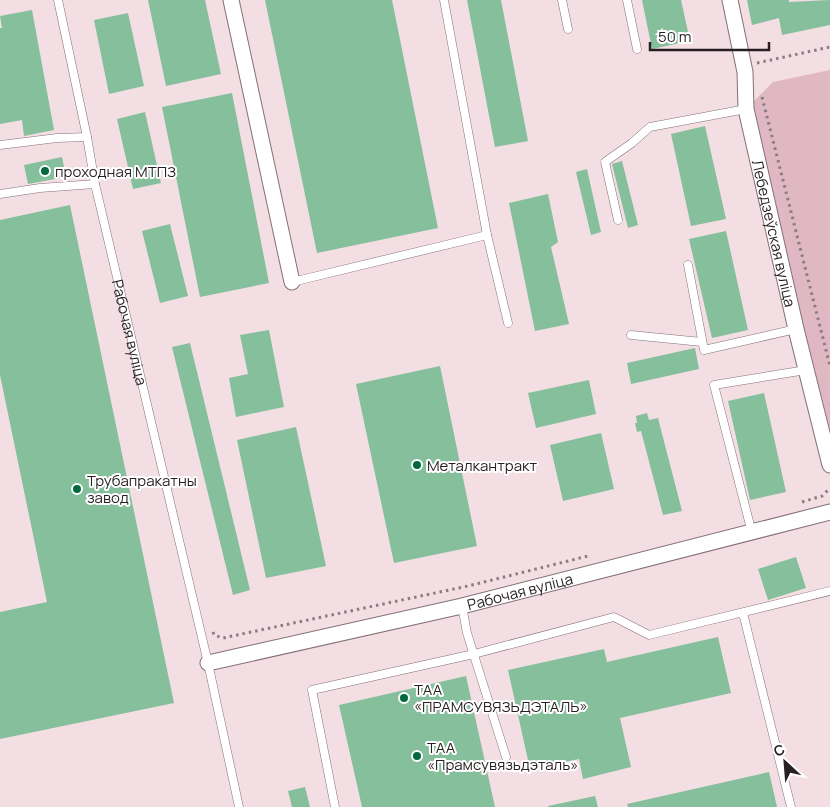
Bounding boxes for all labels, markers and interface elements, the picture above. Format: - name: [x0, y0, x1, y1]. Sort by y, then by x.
- scale bar: [650, 20, 769, 52]
- text: 50 m: [658, 26, 692, 47]
- street label: Лебедзеўская вуліца: [747, 158, 801, 309]
- place label: проходная МТПЗ: [55, 161, 176, 182]
- marker: проходная МТПЗ: [39, 165, 51, 177]
- street label: Рабочая вуліца: [107, 277, 153, 387]
- place label: Металкантракт: [427, 455, 537, 476]
- marker: Металкантракт: [411, 459, 423, 471]
- place label: Трубапракатны завод: [87, 470, 197, 508]
- marker: Трубапракатны завод: [71, 483, 83, 495]
- street label: Рабочая вуліца: [465, 568, 575, 615]
- place label: ТАА «ПРАМСУВЯЗЬДЭТАЛЬ»: [414, 679, 587, 717]
- marker: ТАА «ПРАМСУВЯЗЬДЭТАЛЬ»: [398, 692, 410, 704]
- place label: ТАА «Прамсувязьдэталь»: [427, 737, 578, 775]
- north arrow: [760, 737, 810, 787]
- text: С: [770, 739, 788, 761]
- marker: ТАА «Прамсувязьдэталь»: [411, 750, 423, 762]

